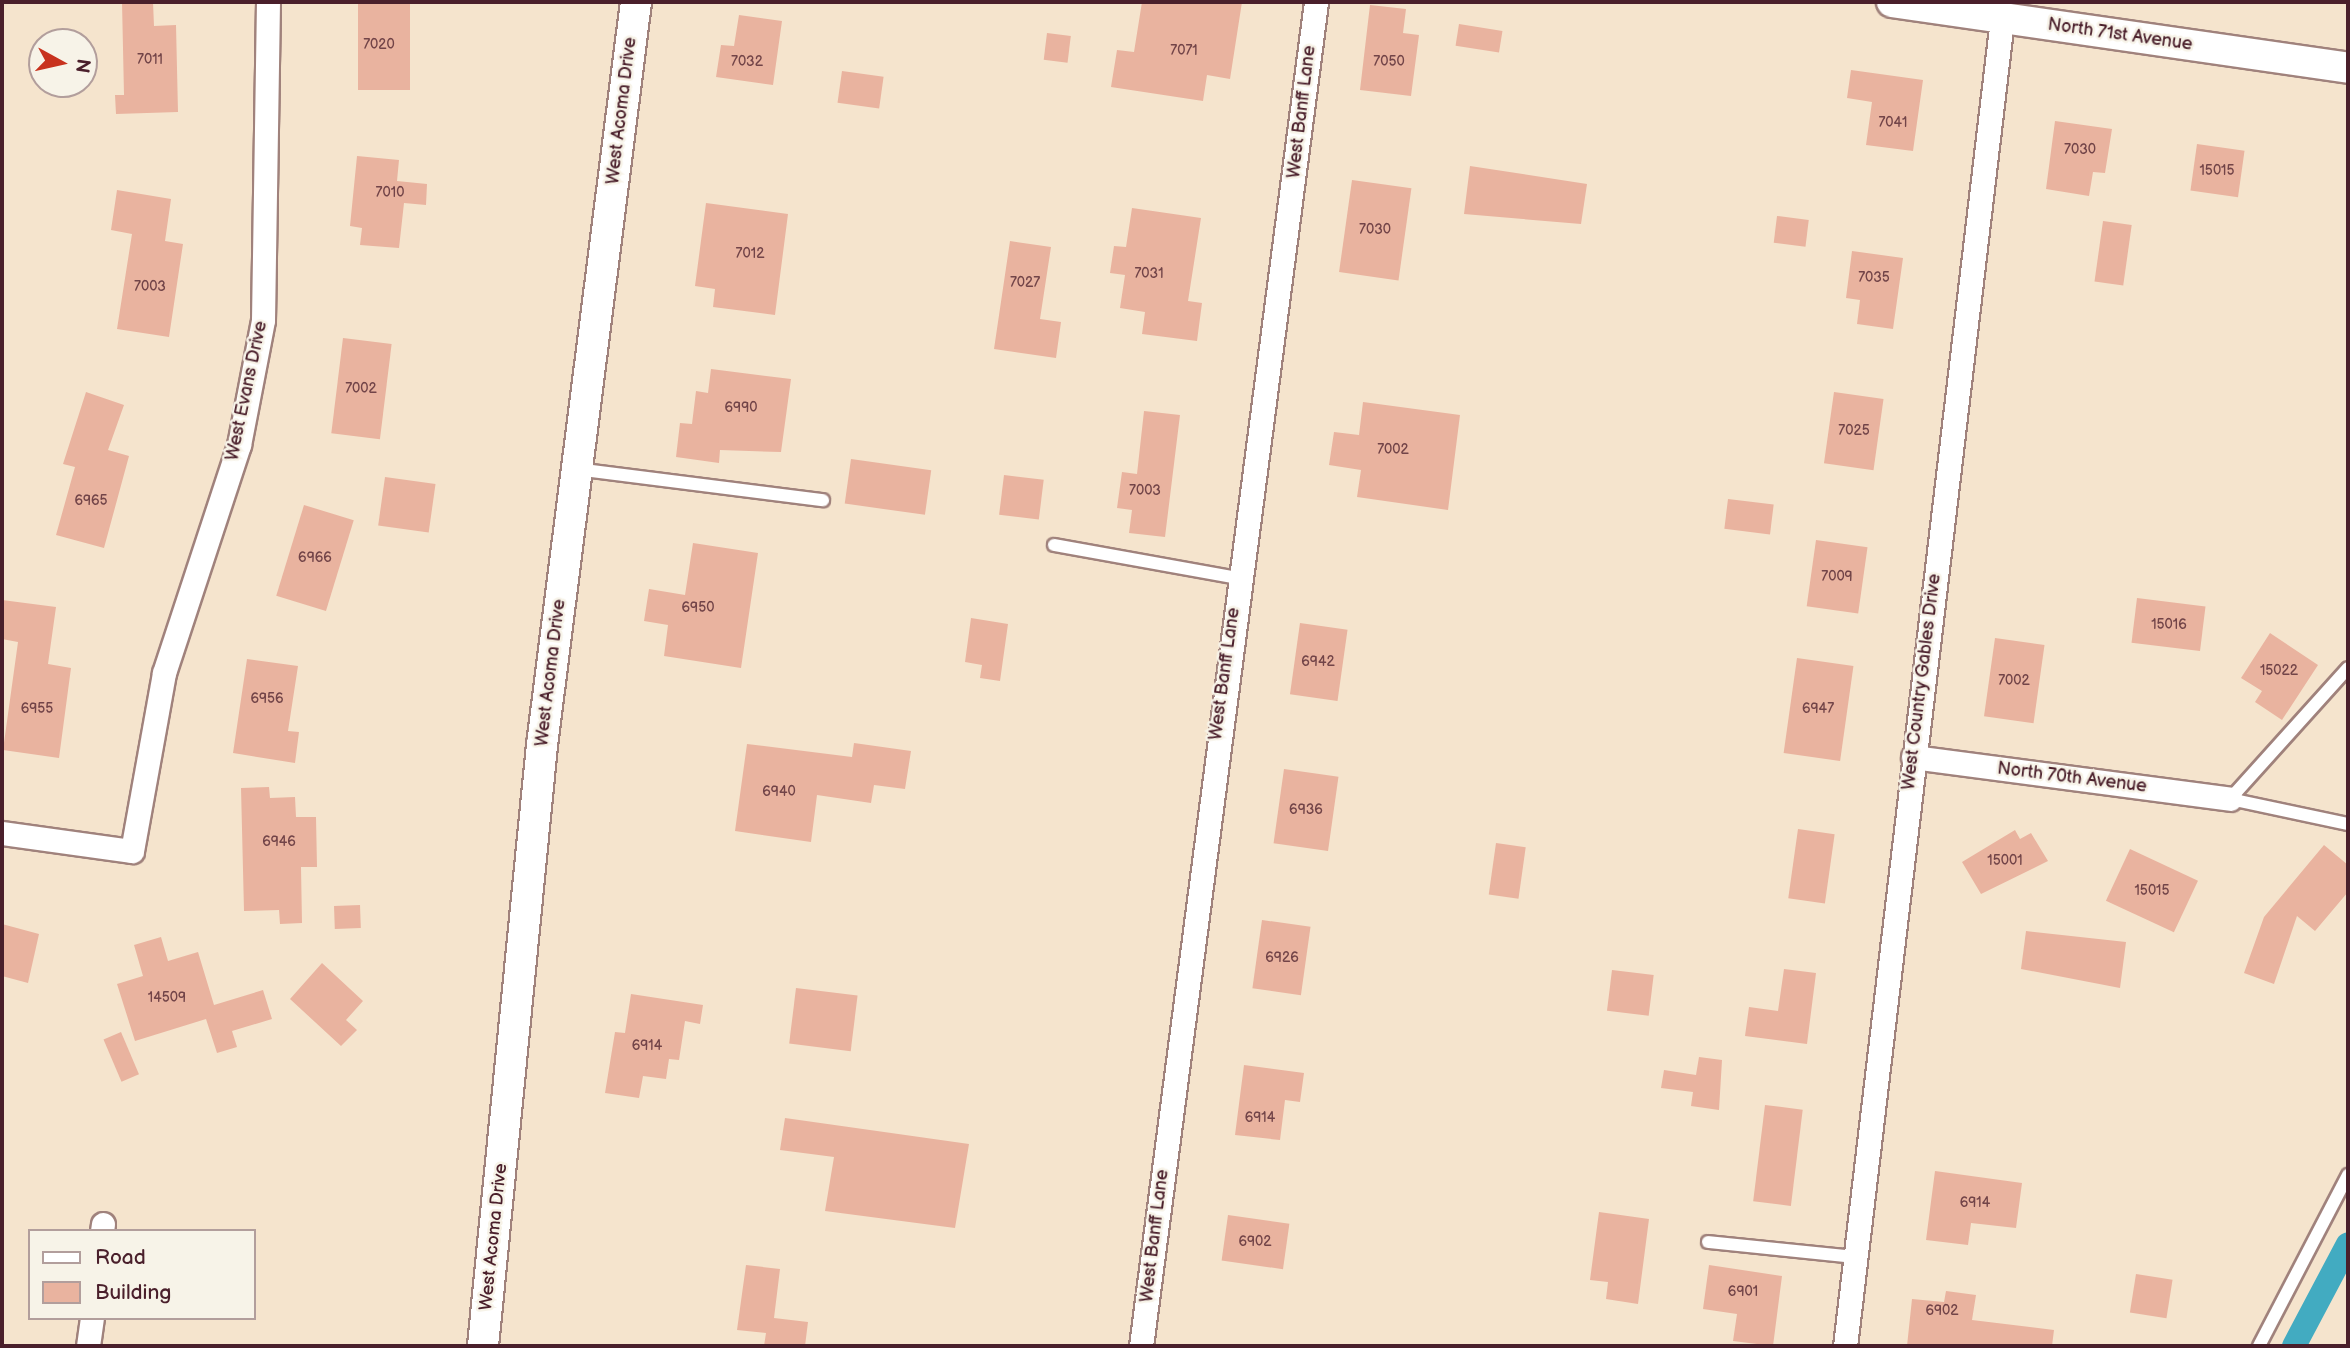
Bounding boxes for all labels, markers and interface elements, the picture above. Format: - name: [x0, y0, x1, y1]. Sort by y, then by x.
- street label: North 71st Avenue: [2046, 14, 2194, 56]
- north arrow: [28, 28, 98, 98]
- street label: West Acoma Drive: [602, 36, 642, 186]
- house number: 7020: [363, 37, 395, 53]
- house number: 7071: [1170, 43, 1198, 59]
- street label: West Banff Lane: [1283, 44, 1321, 180]
- house number: 7011: [137, 52, 163, 68]
- house number: 7032: [731, 54, 763, 70]
- house number: 7050: [1373, 54, 1405, 70]
- text: N: [70, 57, 95, 74]
- house number: 7041: [1878, 115, 1908, 131]
- house number: 7030: [2064, 142, 2096, 158]
- house number: 15015: [2199, 163, 2235, 179]
- house number: 7010: [376, 185, 404, 201]
- house number: 7030: [1359, 222, 1391, 238]
- house number: 7012: [736, 246, 764, 262]
- house number: 7031: [1134, 266, 1164, 282]
- house number: 7035: [1858, 270, 1890, 286]
- house number: 7027: [1010, 275, 1040, 291]
- house number: 7003: [134, 279, 166, 295]
- street label: West Evans Drive: [222, 319, 272, 463]
- house number: 7002: [345, 381, 377, 397]
- house number: 6990: [725, 400, 757, 416]
- house number: 7025: [1838, 423, 1870, 439]
- house number: 7002: [1377, 442, 1409, 458]
- house number: 7003: [1129, 483, 1161, 499]
- house number: 6965: [74, 493, 108, 509]
- house number: 6966: [298, 550, 332, 566]
- house number: 7009: [1821, 569, 1853, 585]
- street label: West Country Gables Drive: [1898, 572, 1946, 792]
- street label: West Acoma Drive: [531, 598, 571, 748]
- house number: 6950: [682, 600, 714, 616]
- street label: West Banff Lane: [1205, 606, 1245, 742]
- house number: 15016: [2151, 617, 2187, 633]
- house number: 6942: [1301, 654, 1335, 670]
- house number: 15022: [2260, 663, 2298, 679]
- house number: 7002: [1998, 673, 2030, 689]
- house number: 6956: [250, 691, 284, 707]
- house number: 6955: [21, 701, 53, 717]
- house number: 6947: [1802, 701, 1834, 717]
- street label: North 70th Avenue: [1996, 758, 2148, 798]
- house number: 6940: [762, 784, 796, 800]
- house number: 6936: [1289, 802, 1323, 818]
- house number: 6946: [262, 834, 296, 850]
- house number: 15001: [1987, 853, 2023, 869]
- house number: 15015: [2134, 883, 2170, 899]
- house number: 6926: [1265, 950, 1299, 966]
- house number: 14509: [148, 990, 186, 1006]
- house number: 6914: [632, 1038, 662, 1054]
- house number: 6914: [1245, 1110, 1275, 1126]
- street label: West Acoma Drive: [476, 1162, 512, 1312]
- street label: West Banff Lane: [1136, 1168, 1174, 1304]
- house number: 6914: [1960, 1195, 1990, 1211]
- legend: [28, 1229, 256, 1320]
- house number: 6902: [1238, 1234, 1272, 1250]
- text: Road: [95, 1245, 146, 1270]
- text: Building: [95, 1280, 171, 1305]
- house number: 6901: [1728, 1284, 1758, 1300]
- house number: 6902: [1925, 1303, 1959, 1319]

